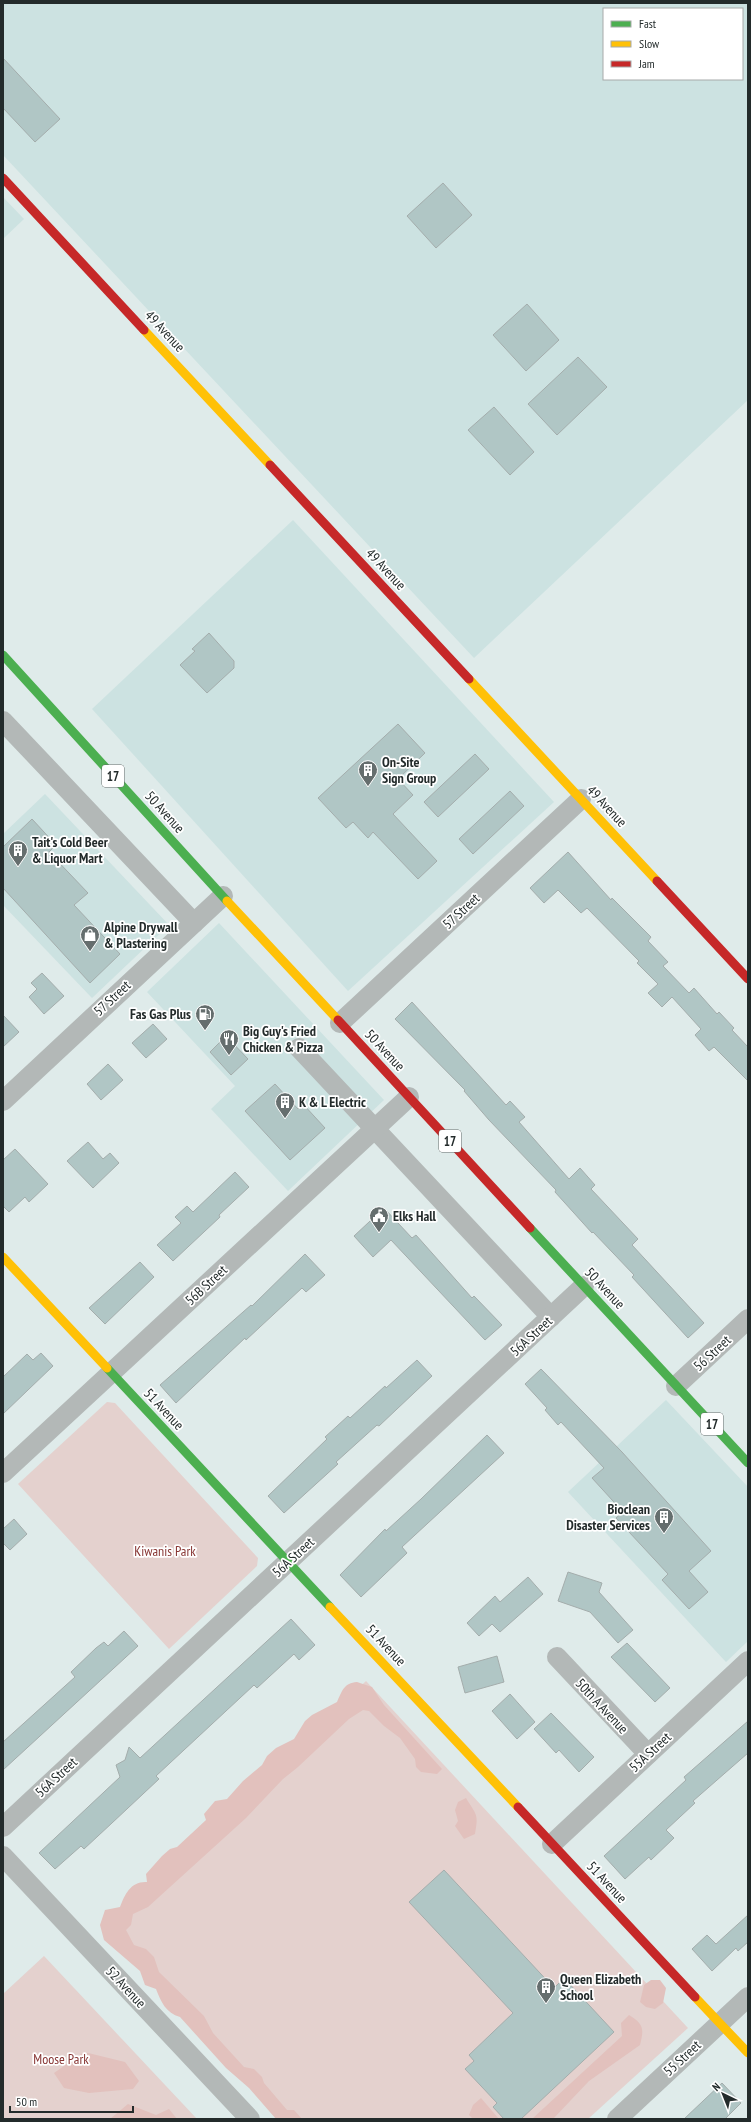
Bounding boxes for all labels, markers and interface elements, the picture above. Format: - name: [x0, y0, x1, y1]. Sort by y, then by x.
- legend: [603, 8, 743, 80]
- text: Fast: [639, 16, 657, 31]
- text: Slow: [639, 36, 660, 51]
- text: Jam: [638, 56, 655, 71]
- street label: 49 Avenue: [141, 306, 189, 356]
- street label: 49 Avenue: [362, 544, 410, 594]
- place label: On-Site Sign Group: [382, 753, 436, 787]
- building icon: On-Site Sign Group: [357, 759, 379, 787]
- road number: 17: [102, 765, 124, 787]
- street label: 49 Avenue: [583, 781, 631, 831]
- street label: 50 Avenue: [141, 787, 189, 837]
- place label: Tait's Cold Beer & Liquor Mart: [32, 833, 109, 867]
- building icon: Tait's Cold Beer & Liquor Mart: [7, 839, 29, 867]
- street label: 57 Street: [439, 889, 483, 933]
- place label: Alpine Drywall & Plastering: [103, 918, 178, 952]
- shop icon: Alpine Drywall & Plastering: [79, 924, 101, 952]
- street label: 57 Street: [90, 976, 134, 1020]
- fuel station icon: Fas Gas Plus: [194, 1003, 216, 1031]
- place label: Fas Gas Plus: [130, 1005, 191, 1023]
- place label: Big Guy's Fried Chicken & Pizza: [243, 1022, 323, 1056]
- street label: 50 Avenue: [361, 1025, 409, 1075]
- restaurant icon: Big Guy's Fried Chicken & Pizza: [218, 1028, 240, 1056]
- building icon: K & L Electric: [274, 1091, 296, 1119]
- place label: K & L Electric: [299, 1093, 366, 1111]
- road number: 17: [439, 1130, 461, 1152]
- public building icon: Elks Hall: [368, 1205, 390, 1233]
- place label: Elks Hall: [393, 1207, 437, 1225]
- street label: 56B Street: [181, 1261, 231, 1309]
- street label: 50 Avenue: [581, 1263, 629, 1313]
- street label: 56A Street: [506, 1312, 556, 1360]
- street label: 56 Street: [690, 1331, 735, 1375]
- street label: 51 Avenue: [140, 1384, 188, 1434]
- road number: 17: [701, 1413, 723, 1435]
- place label: Bioclean Disaster Services: [566, 1500, 650, 1534]
- building icon: Bioclean Disaster Services: [653, 1506, 675, 1534]
- street label: 56A Street: [268, 1533, 318, 1581]
- park label: Kiwanis Park: [134, 1542, 196, 1560]
- street label: 51 Avenue: [362, 1620, 410, 1670]
- street label: 50th A Avenue: [572, 1674, 632, 1738]
- street label: 55A Street: [625, 1728, 675, 1776]
- street label: 56A Street: [31, 1753, 81, 1801]
- street label: 51 Avenue: [583, 1857, 631, 1907]
- street label: 52 Avenue: [102, 1962, 150, 2012]
- place label: Queen Elizabeth School: [560, 1970, 641, 2004]
- building icon: Queen Elizabeth School: [535, 1976, 557, 2004]
- street label: 55 Street: [660, 2036, 705, 2080]
- park label: Moose Park: [33, 2050, 89, 2068]
- north arrow: [703, 2074, 743, 2114]
- text: N: [709, 2080, 723, 2094]
- scale bar: [10, 2088, 133, 2114]
- text: 50 m: [16, 2094, 37, 2109]

